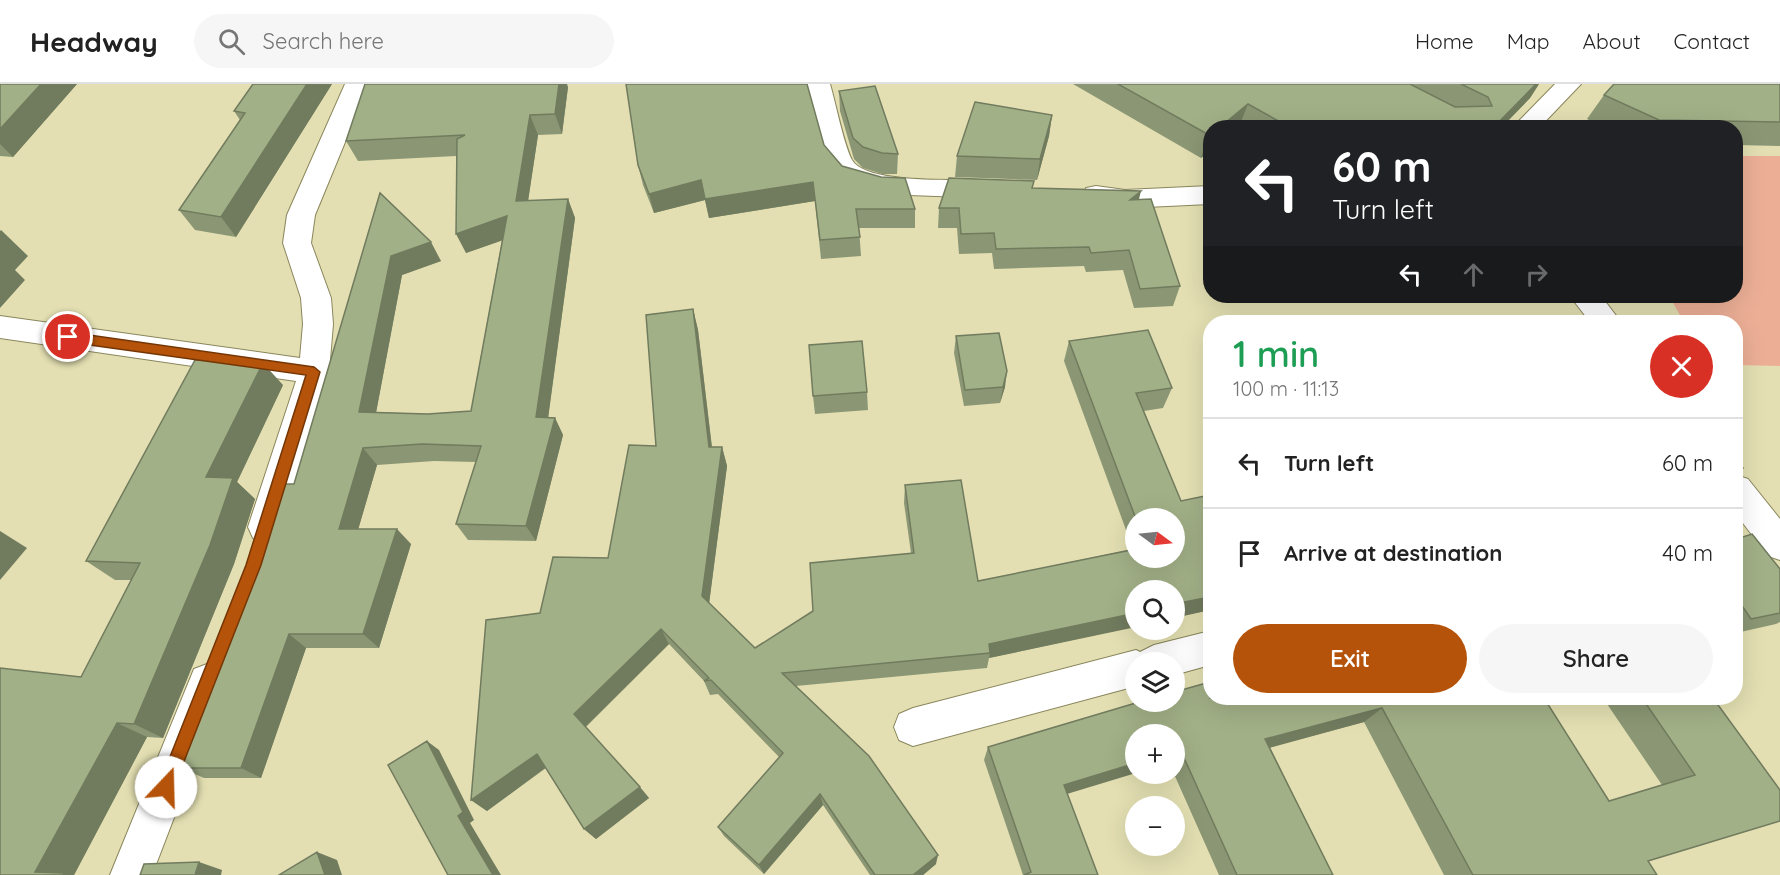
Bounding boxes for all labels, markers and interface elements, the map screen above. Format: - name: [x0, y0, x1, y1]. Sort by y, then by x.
- search box: [194, 14, 614, 68]
- text: Headway: [30, 24, 158, 59]
- icon: search: [215, 25, 248, 58]
- text: Search here: [263, 27, 384, 55]
- text: Home: [1415, 28, 1474, 54]
- text: Map: [1507, 28, 1550, 54]
- text: About: [1583, 28, 1641, 54]
- text: Contact: [1674, 28, 1750, 54]
- text: 60 m: [1332, 140, 1432, 193]
- icon: left: [1233, 144, 1311, 222]
- text: Turn left: [1332, 192, 1434, 226]
- icon: left: [1394, 258, 1427, 291]
- icon: ahead: [1457, 258, 1490, 291]
- icon: right: [1520, 258, 1553, 291]
- pin: [42, 311, 93, 362]
- icon: arrive: [51, 320, 84, 353]
- text: 1 min: [1233, 331, 1319, 376]
- button: close: [1650, 335, 1713, 398]
- text: 100 m · 11:13: [1233, 376, 1339, 401]
- icon: left: [1233, 447, 1266, 480]
- text: Turn left: [1284, 449, 1374, 477]
- text: 60 m: [1662, 449, 1713, 477]
- north arrow: [1125, 508, 1185, 568]
- map controls: [1125, 508, 1185, 856]
- icon: arrive: [1233, 537, 1266, 570]
- text: Arrive at destination: [1284, 539, 1502, 567]
- text: 40 m: [1662, 539, 1713, 567]
- button: search: [1125, 580, 1185, 640]
- button: Exit: [1233, 624, 1467, 693]
- button: Share: [1479, 624, 1713, 693]
- button: layers: [1125, 652, 1185, 712]
- button: +: [1125, 724, 1185, 784]
- position arrow: [134, 755, 198, 819]
- button: −: [1125, 796, 1185, 856]

